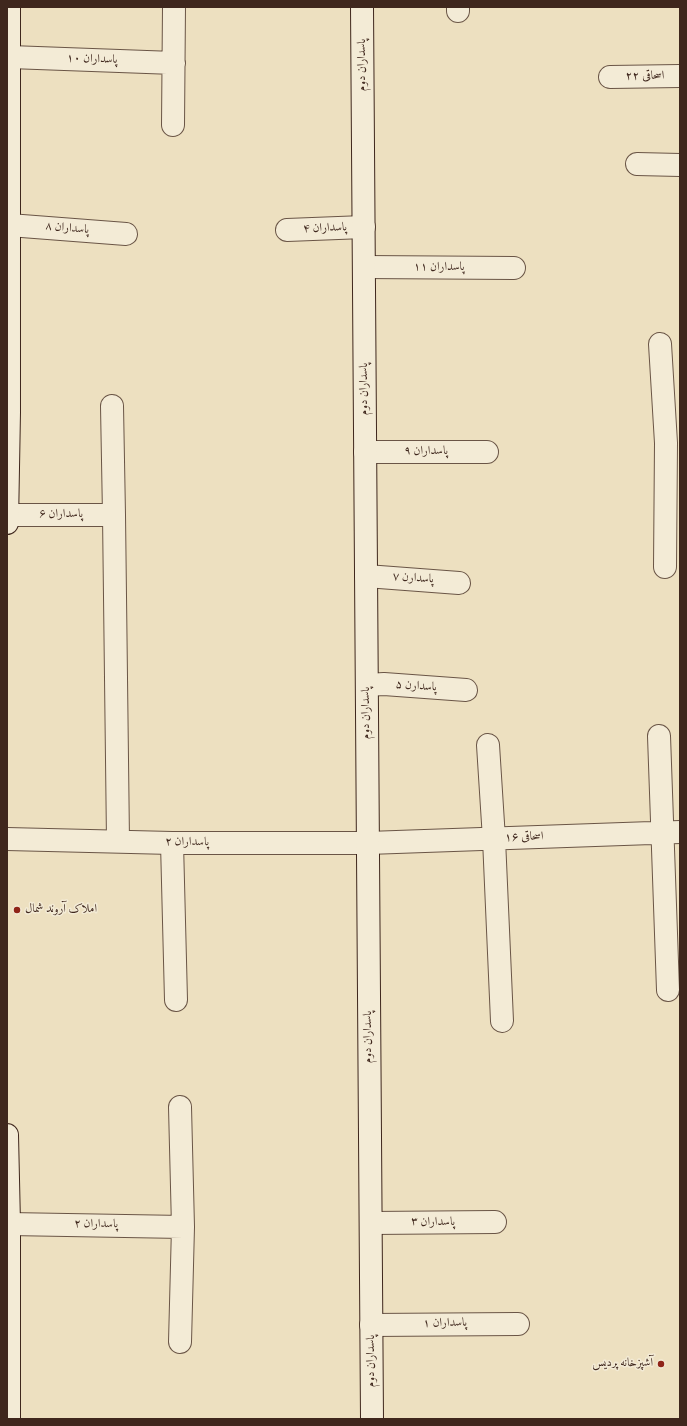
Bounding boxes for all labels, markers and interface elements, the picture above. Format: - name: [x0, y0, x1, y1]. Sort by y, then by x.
- street label: پاسداران دوم: [356, 39, 370, 91]
- street label: پاسداران ۱۰: [66, 52, 118, 68]
- street label: اسحاقی ۲۲: [625, 69, 665, 85]
- street label: پاسداران ۸: [44, 220, 90, 238]
- street label: پاسداران ۴: [303, 221, 347, 237]
- street label: پاسداران ۱۱: [414, 261, 464, 275]
- street label: پاسداران دوم: [358, 363, 372, 415]
- street label: پاسداران ۹: [404, 445, 448, 459]
- street label: پاسداران ۶: [39, 508, 83, 522]
- street label: پاسدارن ۷: [392, 570, 434, 588]
- street label: پاسدارن ۵: [395, 678, 437, 696]
- street label: پاسداران دوم: [360, 687, 374, 739]
- street label: اسحاقی ۱۶: [504, 830, 544, 846]
- street label: پاسداران ۲: [165, 835, 209, 851]
- place label: املاک آروند شمال: [25, 903, 97, 917]
- marker: املاک آروند شمال: [12, 905, 22, 915]
- street label: پاسداران دوم: [362, 1011, 376, 1063]
- street label: پاسداران ۳: [411, 1216, 455, 1230]
- street label: پاسداران ۲: [74, 1217, 118, 1233]
- street label: پاسداران ۱: [423, 1316, 467, 1332]
- street label: پاسداران دوم: [365, 1335, 379, 1387]
- place label: آشپزخانه پردیس: [592, 1357, 653, 1371]
- marker: آشپزخانه پردیس: [656, 1359, 666, 1369]

